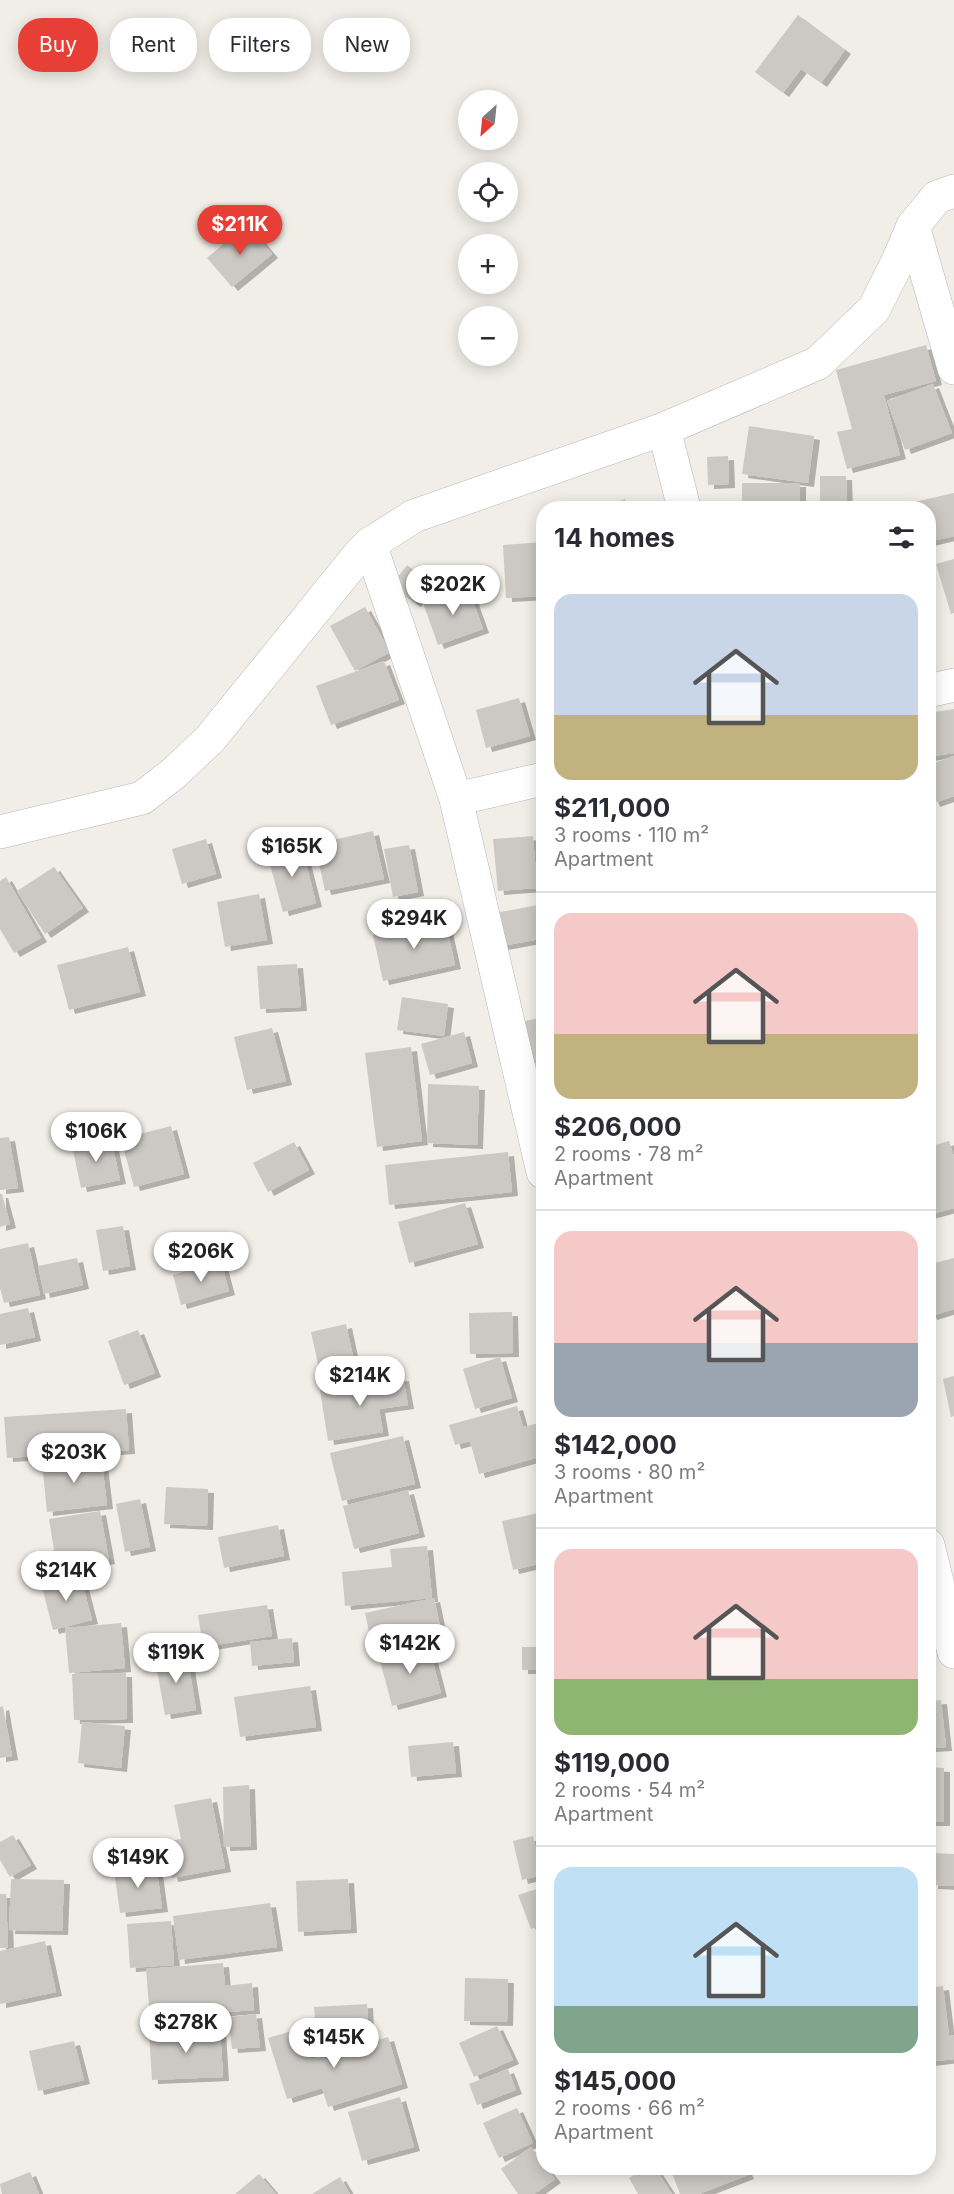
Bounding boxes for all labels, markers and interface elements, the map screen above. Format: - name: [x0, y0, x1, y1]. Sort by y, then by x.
- chip: Buy: [18, 18, 98, 72]
- chip: Rent: [110, 18, 197, 72]
- chip: Filters: [209, 18, 311, 72]
- chip: New: [323, 18, 410, 72]
- north arrow: [458, 90, 518, 150]
- map controls: [458, 90, 518, 366]
- button: locate: [458, 162, 518, 222]
- pin: $211K: [198, 205, 282, 256]
- text: $211K: [211, 212, 269, 236]
- button: +: [458, 234, 518, 294]
- button: −: [458, 306, 518, 366]
- icon: filters: [885, 521, 918, 554]
- text: 14 homes: [554, 522, 675, 553]
- pin: $202K: [411, 565, 495, 616]
- text: $202K: [420, 572, 486, 596]
- icon: home: [682, 633, 790, 741]
- text: $211,000: [554, 792, 670, 823]
- text: 3 rooms · 110 m²: [554, 823, 709, 847]
- pin: $165K: [250, 827, 334, 878]
- text: $165K: [261, 834, 323, 858]
- text: Apartment: [554, 847, 653, 871]
- pin: $294K: [372, 899, 456, 950]
- text: $294K: [381, 906, 447, 930]
- icon: home: [682, 952, 790, 1060]
- text: $206,000: [554, 1111, 682, 1142]
- pin: $106K: [54, 1112, 138, 1163]
- text: $106K: [65, 1119, 127, 1143]
- text: 2 rooms · 78 m²: [554, 1142, 703, 1166]
- text: Apartment: [554, 1166, 653, 1190]
- pin: $206K: [159, 1232, 243, 1283]
- text: $206K: [168, 1239, 234, 1263]
- icon: home: [682, 1270, 790, 1378]
- pin: $214K: [318, 1356, 402, 1407]
- text: $214K: [329, 1363, 391, 1387]
- text: $142,000: [554, 1429, 677, 1460]
- pin: $203K: [32, 1433, 116, 1484]
- text: $203K: [41, 1440, 107, 1464]
- text: 3 rooms · 80 m²: [554, 1460, 705, 1484]
- text: Apartment: [554, 1484, 653, 1508]
- pin: $214K: [24, 1551, 108, 1602]
- text: $214K: [35, 1558, 97, 1582]
- icon: home: [682, 1588, 790, 1696]
- pin: $142K: [368, 1624, 452, 1675]
- text: $142K: [379, 1631, 441, 1655]
- pin: $119K: [134, 1633, 218, 1684]
- text: $119K: [147, 1640, 205, 1664]
- text: $119,000: [554, 1747, 670, 1778]
- text: 2 rooms · 54 m²: [554, 1778, 705, 1802]
- text: Apartment: [554, 1802, 653, 1826]
- pin: $149K: [96, 1838, 180, 1889]
- text: $149K: [107, 1845, 169, 1869]
- icon: home: [682, 1906, 790, 2014]
- pin: $278K: [144, 2003, 228, 2054]
- text: $278K: [154, 2010, 218, 2034]
- pin: $145K: [292, 2018, 376, 2069]
- text: $145K: [303, 2025, 365, 2049]
- text: $145,000: [554, 2065, 676, 2096]
- text: 2 rooms · 66 m²: [554, 2096, 705, 2120]
- text: Apartment: [554, 2120, 653, 2144]

